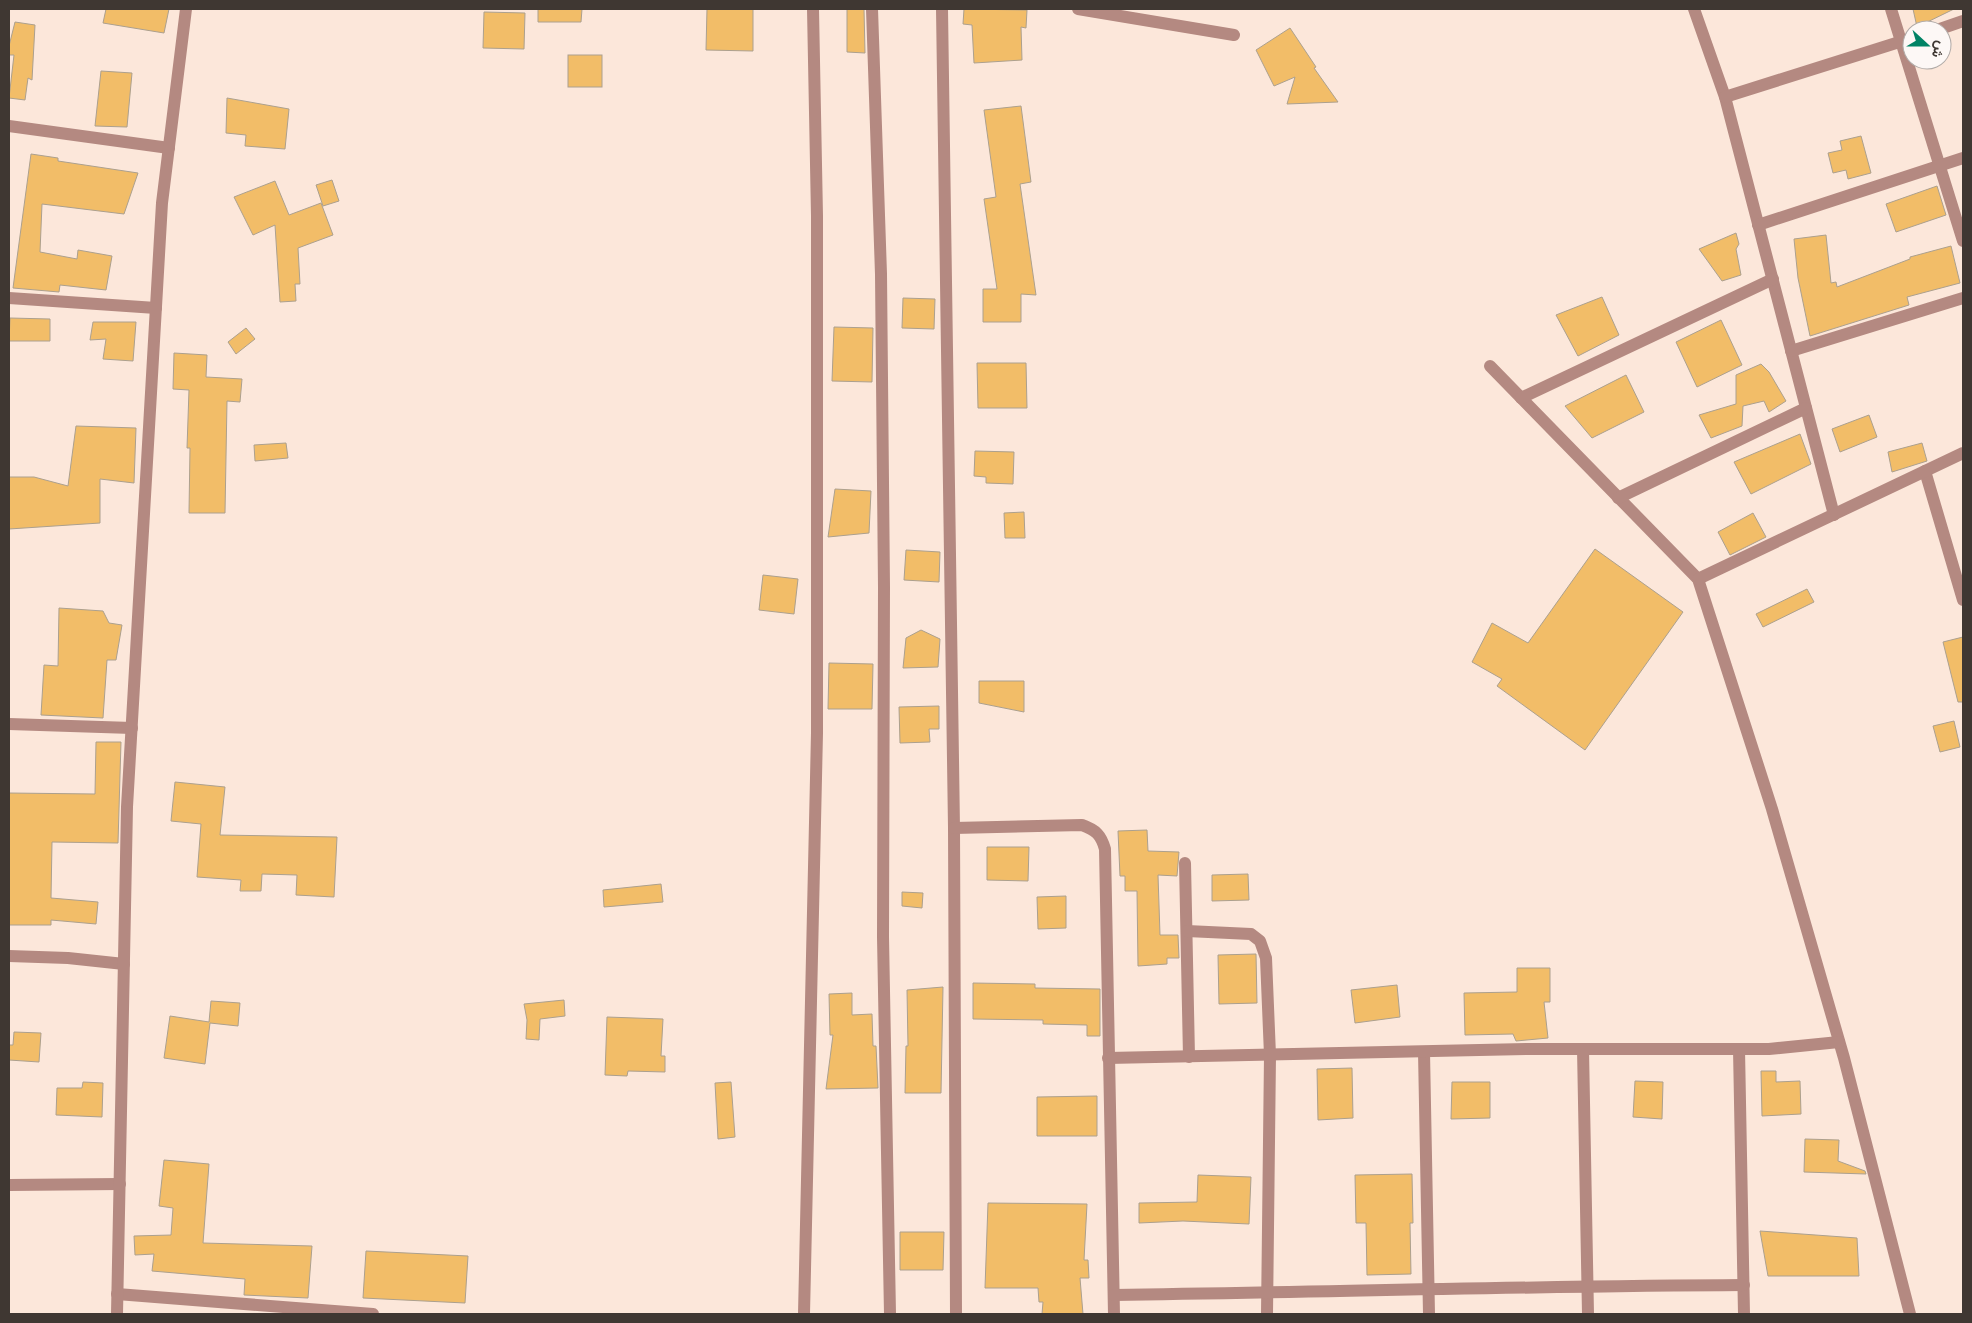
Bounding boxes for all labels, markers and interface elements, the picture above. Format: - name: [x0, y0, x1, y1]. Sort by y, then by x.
- north arrow: [1902, 20, 1952, 70]
- text: ش: [1928, 39, 1950, 61]

